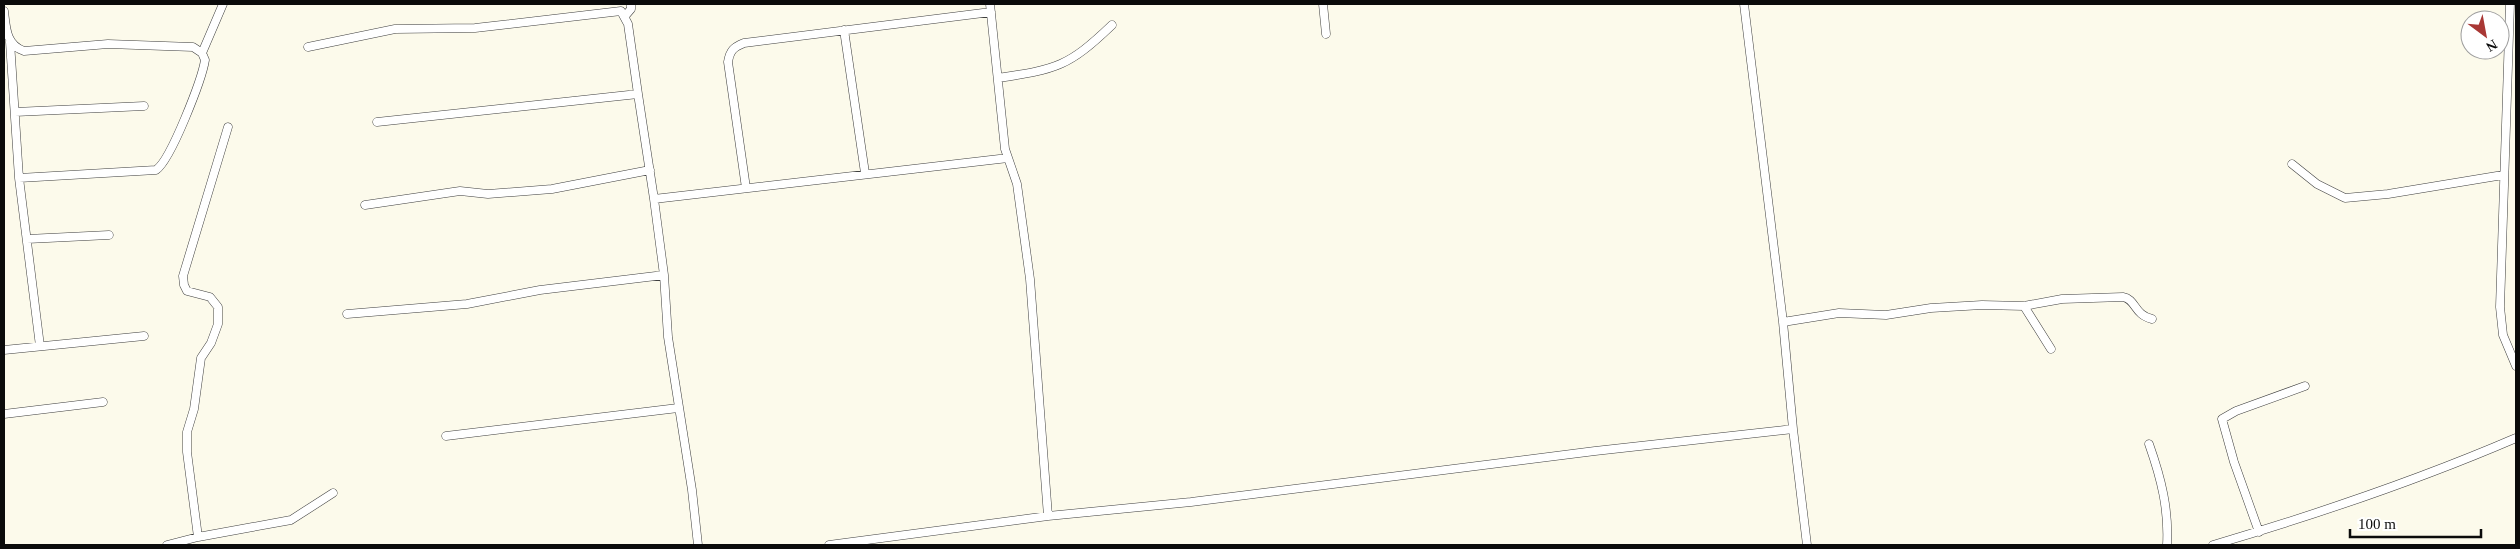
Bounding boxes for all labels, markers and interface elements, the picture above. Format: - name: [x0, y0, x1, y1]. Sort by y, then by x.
- north arrow: [2460, 10, 2510, 60]
- text: N: [2483, 37, 2500, 55]
- scale bar: [2350, 506, 2481, 538]
- text: 100 m: [2358, 516, 2396, 532]

